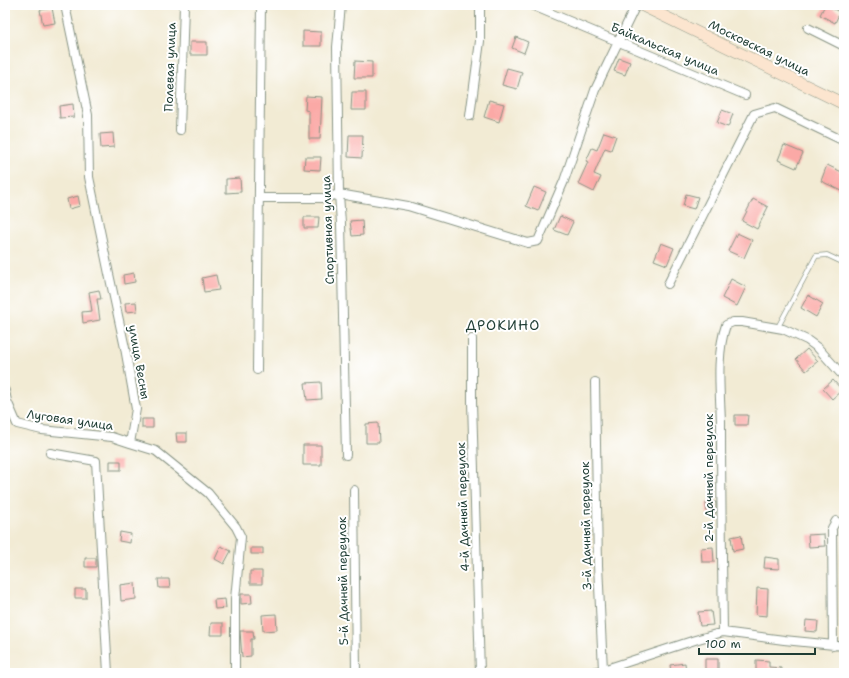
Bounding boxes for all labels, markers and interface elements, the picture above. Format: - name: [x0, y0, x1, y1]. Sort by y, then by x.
- street label: Московская улица: [706, 17, 813, 80]
- street label: Байкальская улица: [609, 19, 722, 79]
- street label: Полевая улица: [160, 22, 180, 112]
- street label: Спортивная улица: [318, 175, 338, 285]
- district label: ДРОКИНО: [466, 316, 540, 334]
- street label: улица Весны: [125, 323, 153, 401]
- street label: Луговая улица: [26, 406, 115, 434]
- street label: 2-й Дачный переулок: [701, 413, 717, 542]
- street label: 4-й Дачный переулок: [453, 441, 473, 572]
- street label: 3-й Дачный переулок: [577, 461, 595, 591]
- street label: 5-й Дачный переулок: [334, 516, 352, 645]
- scale bar: [699, 630, 815, 656]
- text: 100 m: [705, 636, 741, 652]

